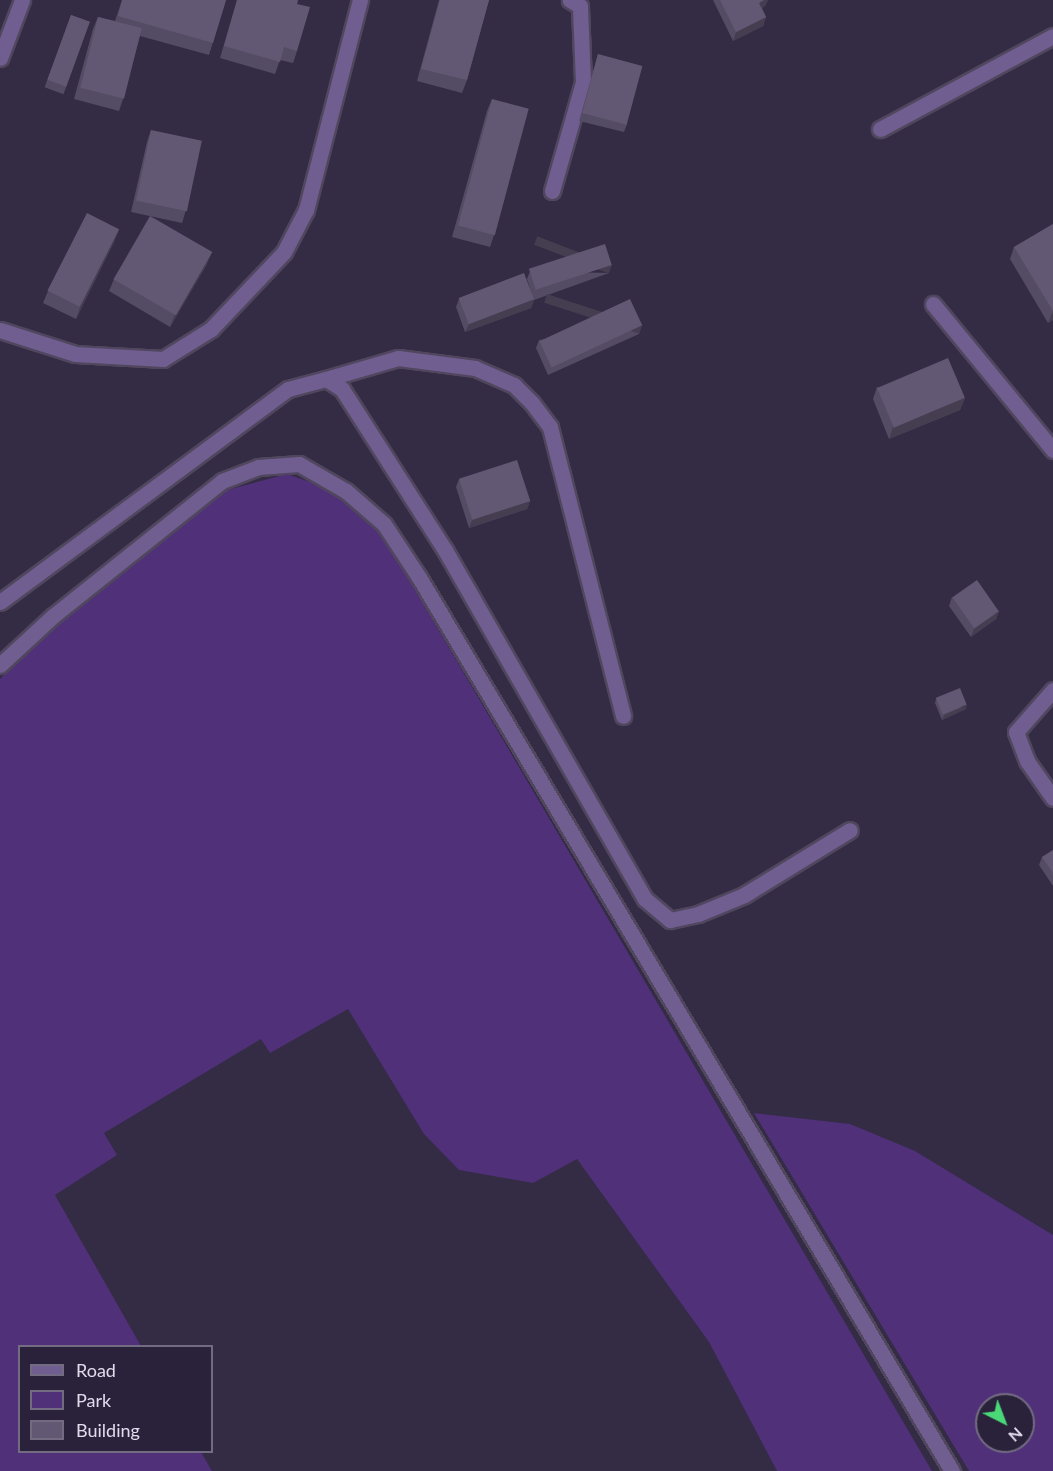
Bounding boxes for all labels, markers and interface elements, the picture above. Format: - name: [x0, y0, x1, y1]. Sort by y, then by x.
- legend: [18, 1345, 213, 1453]
- text: Road: [76, 1359, 116, 1381]
- text: Park: [76, 1389, 111, 1411]
- north arrow: [975, 1393, 1035, 1453]
- text: Building: [76, 1419, 140, 1441]
- text: N: [1005, 1424, 1027, 1446]

